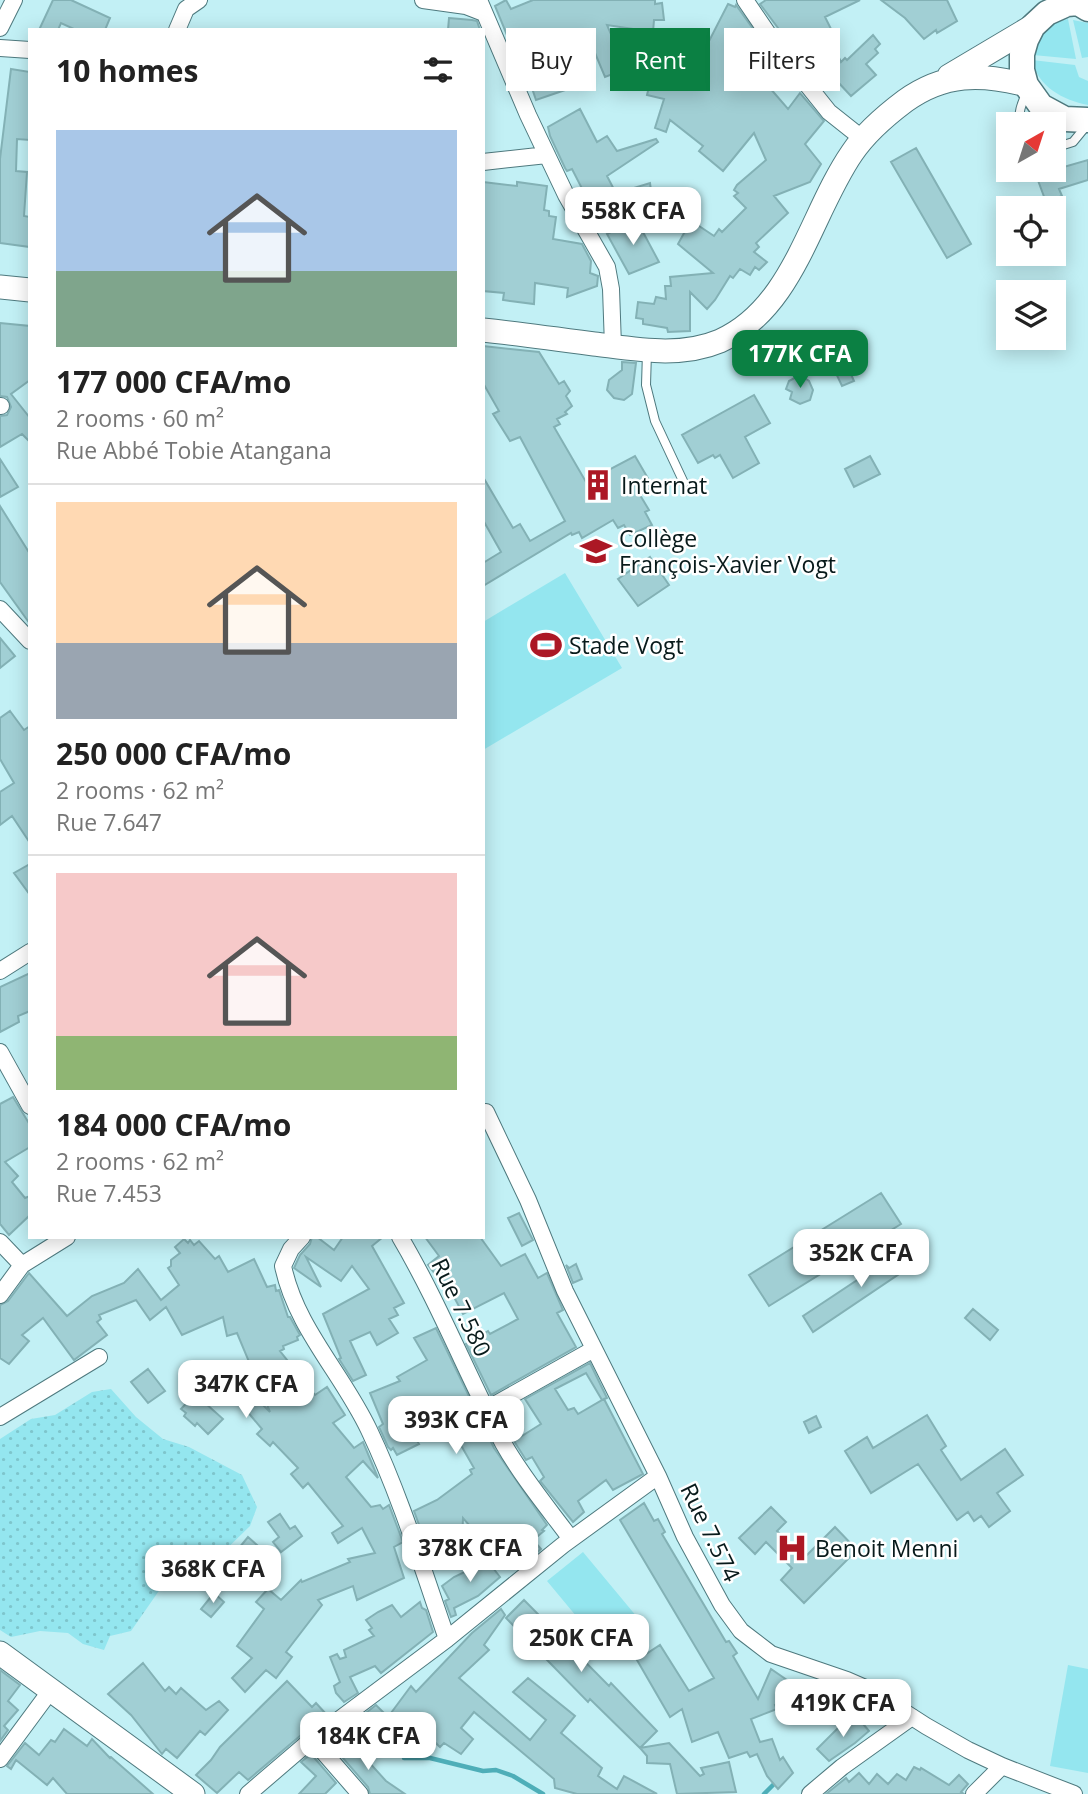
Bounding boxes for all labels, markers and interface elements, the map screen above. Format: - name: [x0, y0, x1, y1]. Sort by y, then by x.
- chip: Buy: [506, 28, 596, 91]
- chip: Rent: [610, 28, 710, 91]
- chip: Filters: [724, 28, 840, 91]
- text: 10 homes: [56, 50, 199, 91]
- icon: filters: [419, 51, 457, 89]
- north arrow: [996, 112, 1066, 182]
- map controls: [996, 112, 1066, 350]
- icon: home: [194, 175, 320, 301]
- pin: 558K CFA: [561, 188, 705, 247]
- text: 558K CFA: [581, 194, 685, 226]
- button: locate: [996, 196, 1066, 266]
- button: layers: [996, 280, 1066, 350]
- pin: 177K CFA: [728, 330, 872, 390]
- text: 177K CFA: [748, 337, 852, 369]
- text: 177 000 CFA/mo: [56, 361, 291, 402]
- text: 2 rooms · 60 m²: [56, 402, 224, 434]
- text: Rue Abbé Tobie Atangana: [56, 434, 332, 466]
- building icon: Internat: [581, 468, 615, 502]
- place label: Internat: [621, 469, 707, 501]
- place label: Collège François-Xavier Vogt: [619, 522, 836, 580]
- school or university icon: Collège François-Xavier Vogt: [579, 534, 613, 568]
- icon: home: [194, 547, 320, 673]
- sports icon: Stade Vogt: [529, 628, 563, 662]
- place label: Stade Vogt: [569, 629, 684, 661]
- text: 250 000 CFA/mo: [56, 733, 291, 774]
- text: 2 rooms · 62 m²: [56, 774, 224, 806]
- text: Rue 7.647: [56, 806, 162, 838]
- icon: home: [194, 918, 320, 1044]
- text: 184 000 CFA/mo: [56, 1104, 291, 1145]
- text: 2 rooms · 62 m²: [56, 1145, 224, 1177]
- text: Rue 7.453: [56, 1177, 162, 1209]
- pin: 352K CFA: [789, 1230, 933, 1289]
- text: 352K CFA: [809, 1236, 913, 1268]
- street label: Rue 7.580: [424, 1252, 500, 1362]
- pin: 347K CFA: [174, 1360, 318, 1420]
- text: 347K CFA: [194, 1367, 298, 1399]
- pin: 393K CFA: [384, 1396, 528, 1456]
- text: 393K CFA: [404, 1403, 508, 1435]
- street label: Rue 7.574: [673, 1477, 749, 1587]
- pin: 378K CFA: [398, 1524, 542, 1584]
- text: 378K CFA: [418, 1531, 522, 1563]
- hospital icon: Benoit Menni: [775, 1531, 809, 1565]
- place label: Benoit Menni: [815, 1532, 958, 1564]
- pin: 368K CFA: [141, 1546, 285, 1605]
- text: 368K CFA: [161, 1552, 265, 1584]
- pin: 250K CFA: [509, 1614, 653, 1674]
- text: 250K CFA: [529, 1621, 633, 1653]
- pin: 419K CFA: [771, 1680, 915, 1739]
- text: 419K CFA: [791, 1686, 895, 1718]
- pin: 184K CFA: [296, 1712, 440, 1772]
- text: 184K CFA: [316, 1719, 420, 1751]

